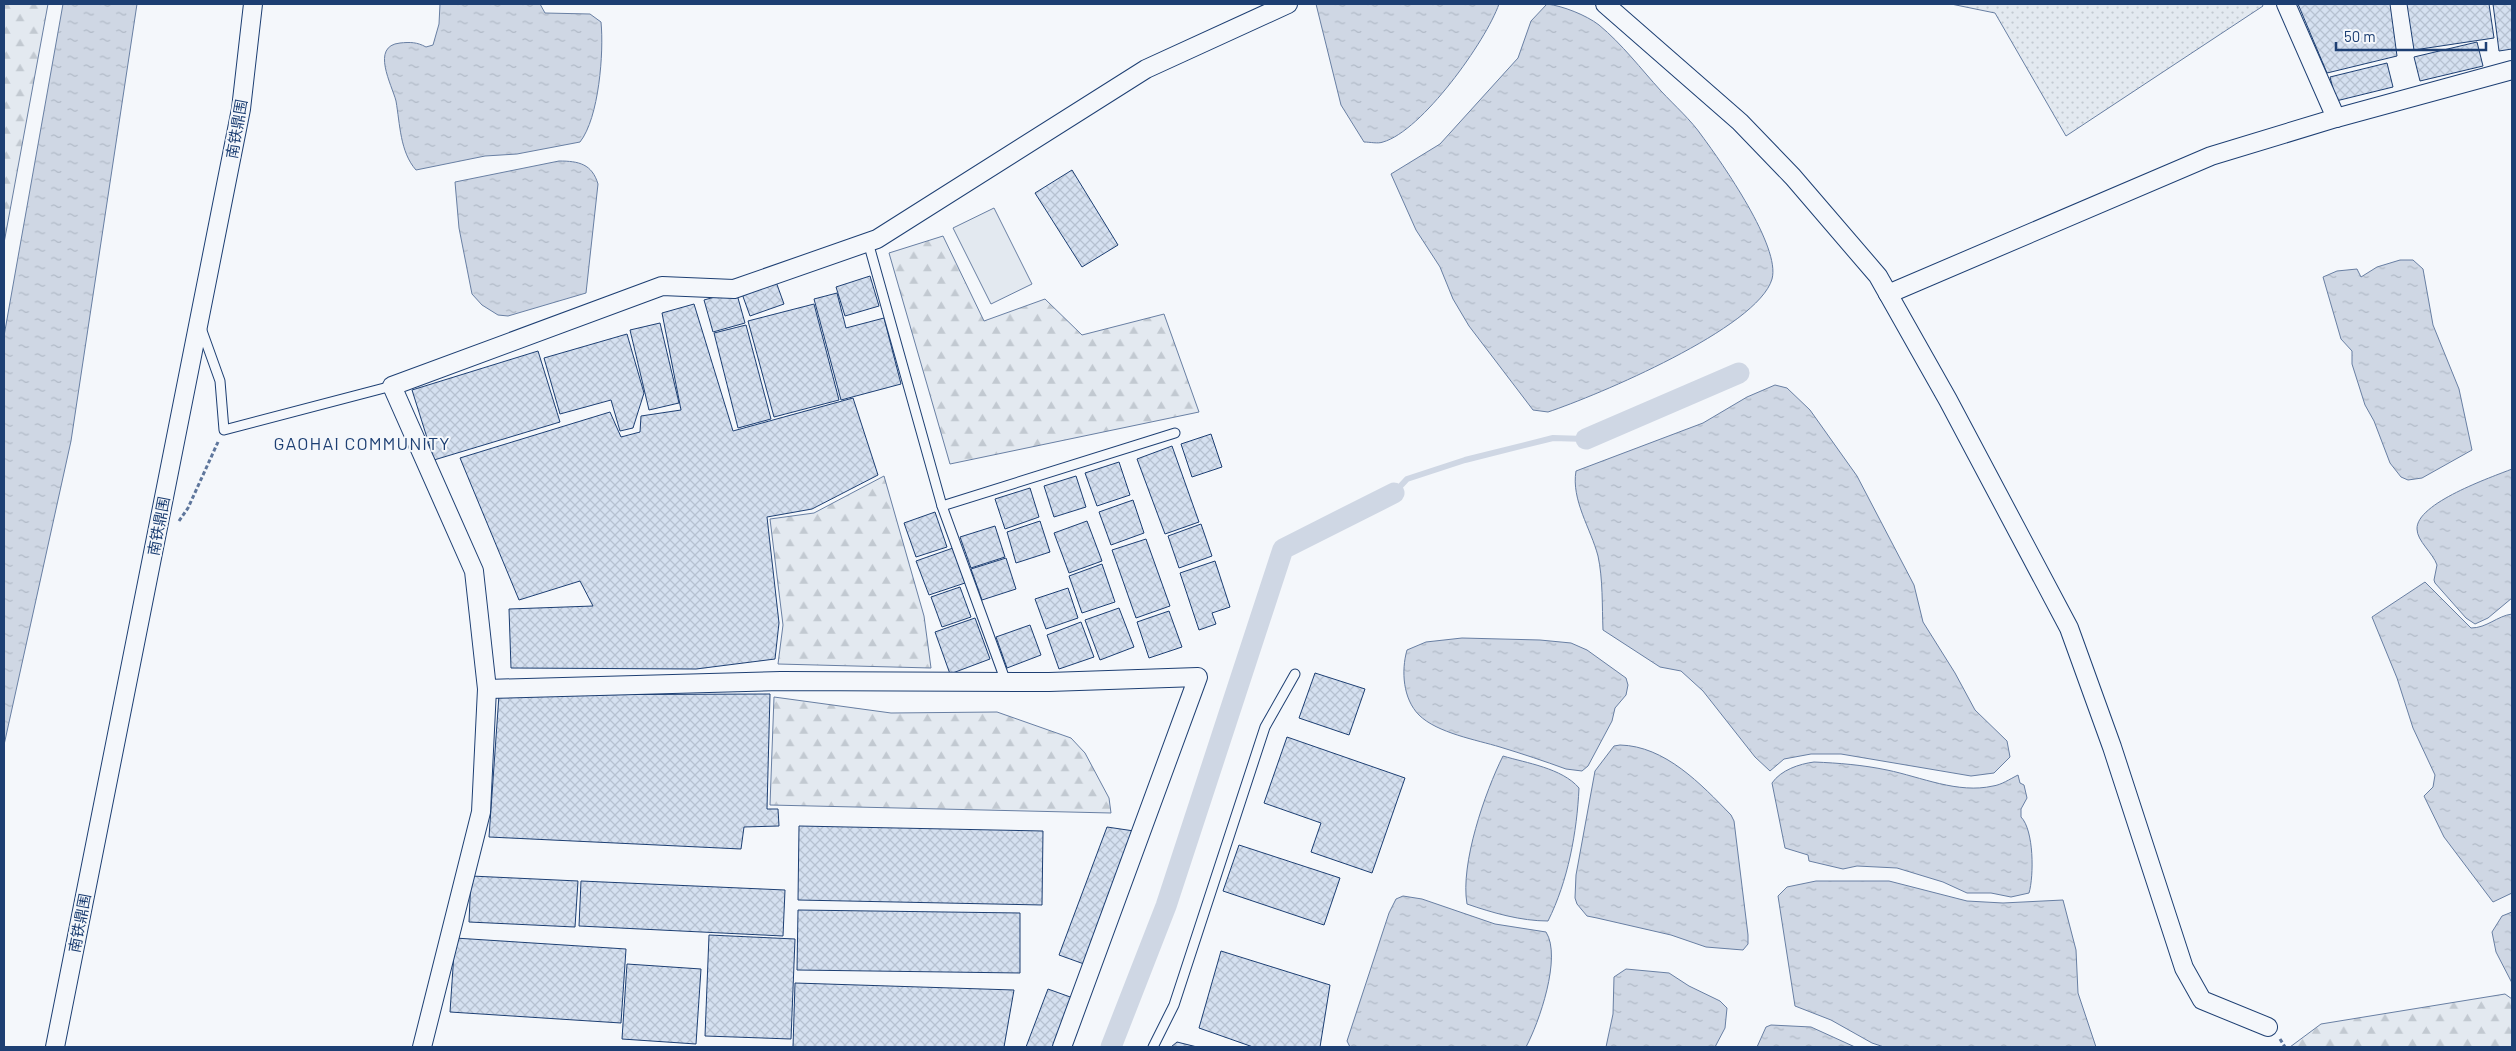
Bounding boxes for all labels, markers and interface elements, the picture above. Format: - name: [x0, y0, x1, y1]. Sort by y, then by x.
- scale bar: [2336, 20, 2486, 52]
- text: 50 m: [2344, 27, 2376, 45]
- street label: 南铁鼎围: [222, 98, 250, 160]
- district label: GAOHAI COMMUNITY: [274, 432, 450, 454]
- street label: 南铁鼎围: [143, 495, 173, 557]
- street label: 南铁鼎围: [64, 892, 94, 954]

